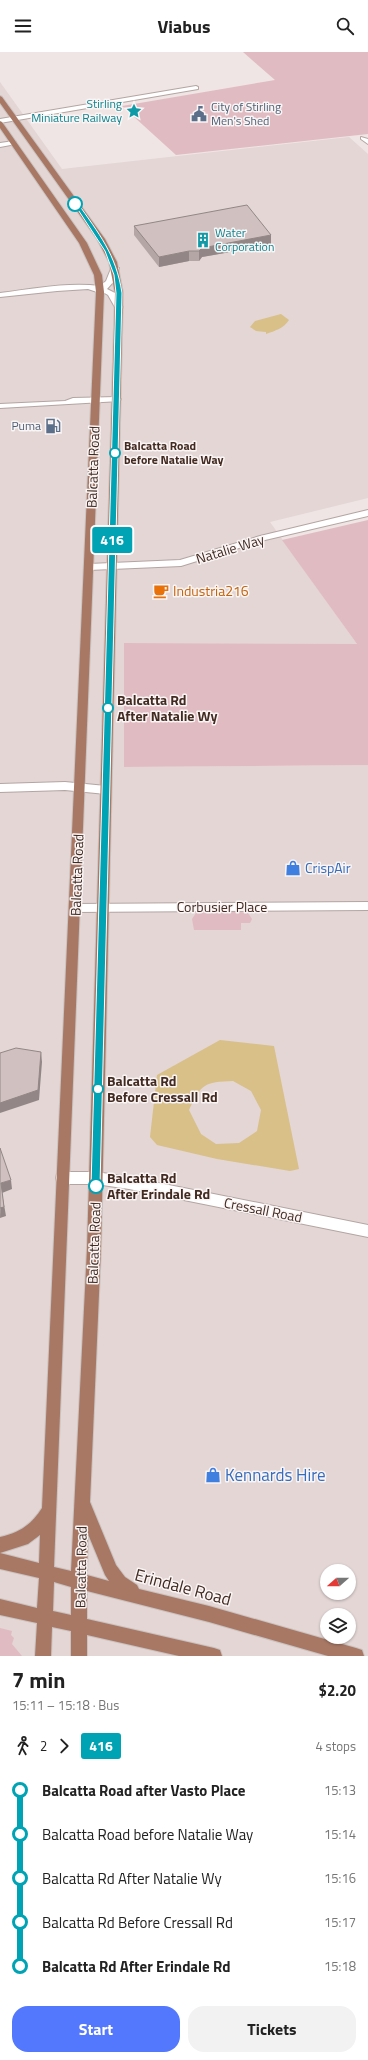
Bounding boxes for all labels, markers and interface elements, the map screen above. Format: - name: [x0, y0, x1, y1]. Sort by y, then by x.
- text: Viabus: [158, 13, 210, 40]
- icon: menu: [12, 15, 34, 37]
- icon: search: [334, 15, 356, 37]
- place label: Stirling Miniature Railway: [31, 94, 122, 127]
- place label: City of Stirling Men's Shed: [211, 97, 281, 130]
- place icon: Stirling Miniature Railway: [125, 102, 143, 120]
- public building icon: City of Stirling Men's Shed: [190, 105, 208, 123]
- unlabelled marker: [67, 196, 83, 212]
- place label: Water Corporation: [215, 223, 274, 256]
- building icon: Water Corporation: [194, 231, 212, 249]
- place label: Puma: [11, 416, 41, 435]
- fuel station icon: Puma: [44, 417, 62, 435]
- street label: Balcatta Road: [81, 426, 104, 508]
- place label: Balcatta Road before Natalie Way: [124, 436, 224, 469]
- marker: Balcatta Road before Natalie Way: [109, 447, 121, 459]
- line badge: 416: [89, 527, 135, 553]
- street label: Natalie Way: [193, 528, 267, 569]
- text: 416: [100, 529, 124, 550]
- place label: Industria216: [173, 580, 249, 601]
- cafe icon: Industria216: [152, 582, 170, 600]
- place label: Balcatta Rd After Natalie Wy: [117, 689, 218, 726]
- marker: Balcatta Rd After Natalie Wy: [102, 702, 114, 714]
- street label: Balcatta Road: [65, 834, 88, 916]
- place label: CrispAir: [305, 857, 351, 878]
- shop icon: CrispAir: [284, 859, 302, 877]
- street label: Corbusier Place: [177, 896, 267, 917]
- place label: Balcatta Rd Before Cressall Rd: [107, 1070, 218, 1107]
- marker: Balcatta Rd Before Cressall Rd: [92, 1083, 104, 1095]
- place label: Balcatta Rd After Erindale Rd: [107, 1167, 210, 1204]
- marker: Balcatta Rd After Erindale Rd: [88, 1178, 104, 1194]
- street label: Cressall Road: [222, 1192, 304, 1227]
- street label: Balcatta Road: [82, 1202, 105, 1284]
- place label: Kennards Hire: [225, 1462, 326, 1488]
- shop icon: Kennards Hire: [204, 1466, 222, 1484]
- street label: Balcatta Road: [69, 1526, 92, 1608]
- street label: Erindale Road: [132, 1562, 234, 1612]
- north arrow: [320, 1564, 356, 1600]
- map controls: [320, 1564, 356, 1644]
- button: layers: [320, 1608, 356, 1644]
- text: 7 min: [12, 1663, 65, 1697]
- text: $2.20: [319, 1679, 356, 1702]
- text: 15:11 – 15:18 · Bus: [12, 1695, 119, 1715]
- icon: walk: [12, 1735, 34, 1757]
- icon: forward: [53, 1735, 75, 1757]
- text: 416: [89, 1735, 113, 1756]
- text: 2: [40, 1736, 47, 1756]
- text: 4 stops: [315, 1736, 356, 1756]
- text: Balcatta Road after Vasto Place: [42, 1779, 245, 1802]
- text: 15:13: [324, 1780, 356, 1800]
- text: Balcatta Road before Natalie Way: [42, 1823, 253, 1846]
- text: 15:14: [324, 1824, 356, 1844]
- text: Balcatta Rd After Natalie Wy: [42, 1867, 222, 1890]
- text: 15:16: [324, 1868, 356, 1888]
- text: Balcatta Rd Before Cressall Rd: [42, 1911, 233, 1934]
- text: 15:17: [324, 1912, 356, 1932]
- text: Balcatta Rd After Erindale Rd: [42, 1955, 230, 1978]
- text: 15:18: [324, 1956, 356, 1976]
- button: Start: [12, 2006, 180, 2052]
- button: Tickets: [188, 2006, 356, 2052]

